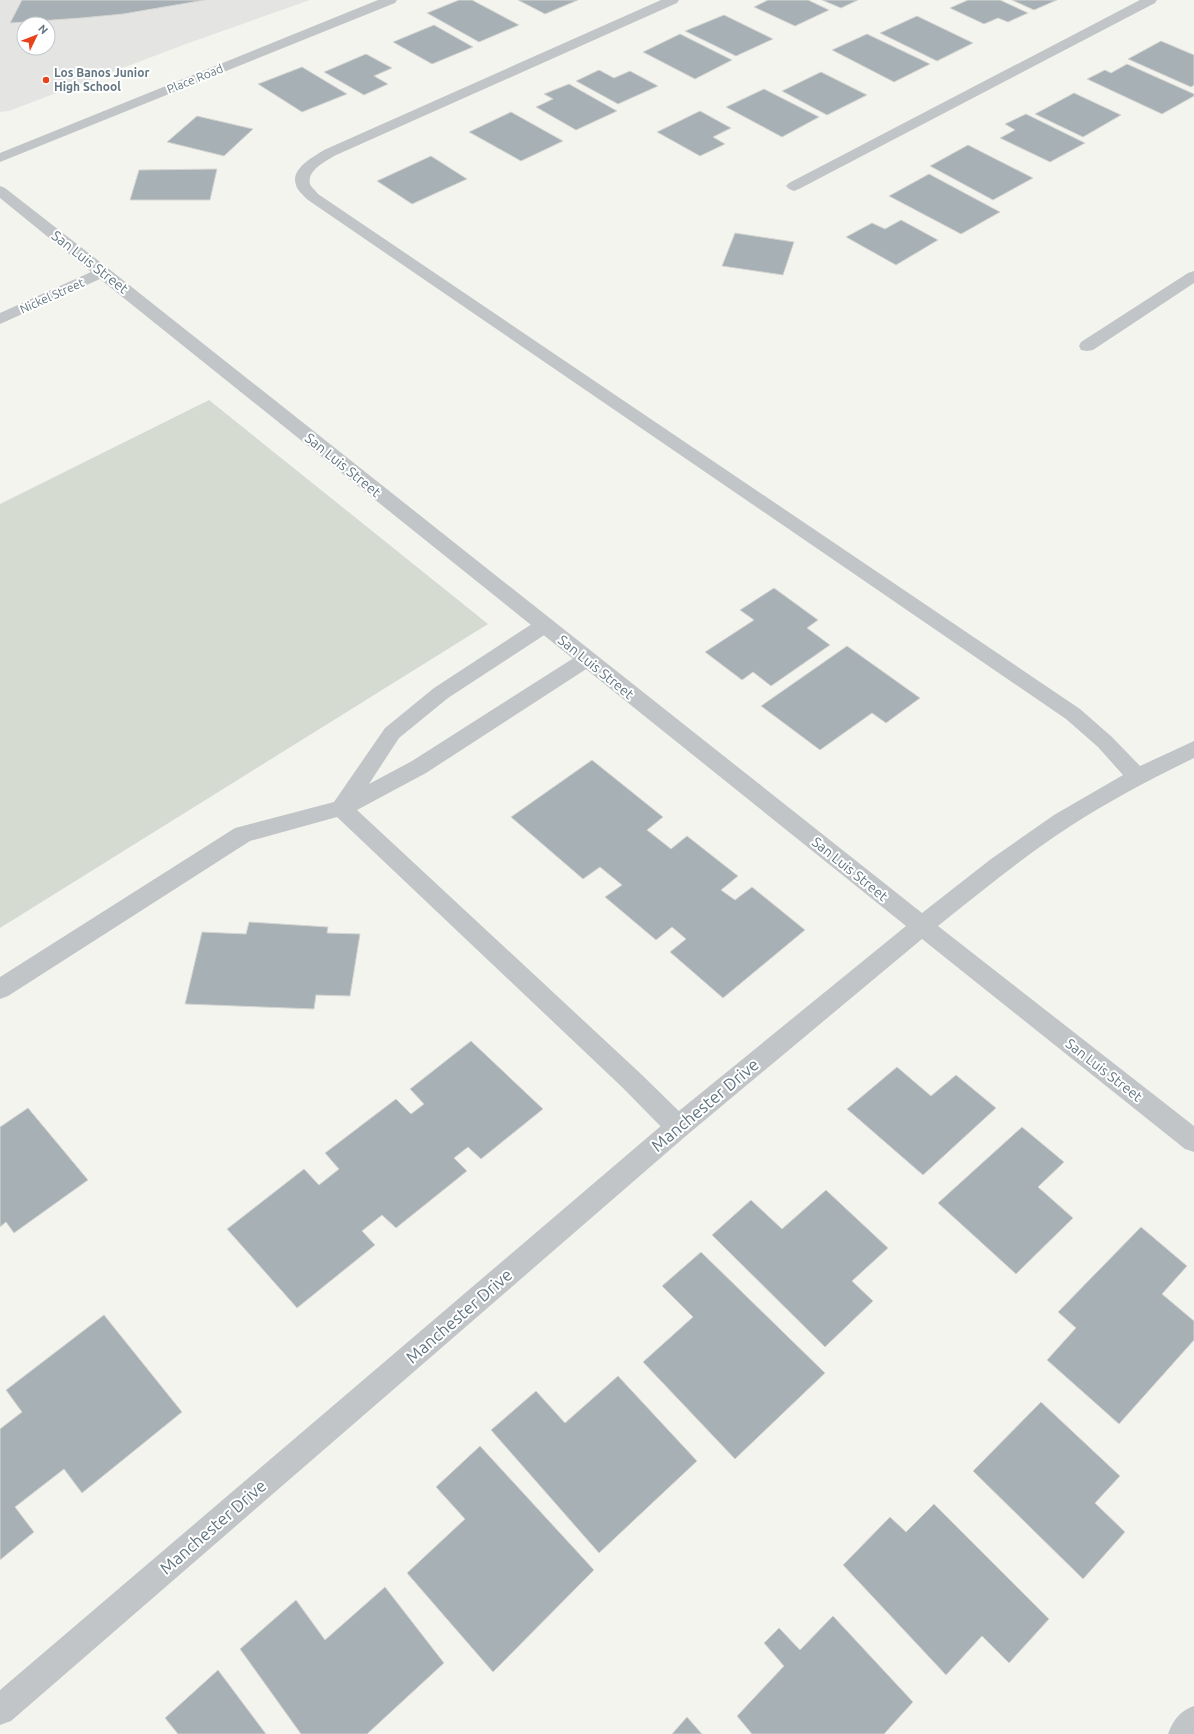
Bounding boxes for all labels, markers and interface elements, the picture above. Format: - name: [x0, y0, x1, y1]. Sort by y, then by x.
- north arrow: [16, 16, 56, 56]
- text: N: [36, 22, 51, 36]
- street label: Place Road: [165, 61, 225, 96]
- place label: Los Banos Junior High School: [54, 66, 149, 93]
- marker: Los Banos Junior High School: [41, 75, 51, 85]
- street label: San Luis Street: [49, 227, 132, 297]
- street label: Nickel Street: [18, 275, 86, 316]
- street label: San Luis Street: [302, 430, 384, 501]
- street label: San Luis Street: [555, 632, 637, 703]
- street label: San Luis Street: [809, 834, 891, 905]
- street label: San Luis Street: [1063, 1035, 1146, 1105]
- street label: Manchester Drive: [647, 1054, 762, 1155]
- street label: Manchester Drive: [402, 1264, 516, 1367]
- street label: Manchester Drive: [156, 1475, 270, 1578]

